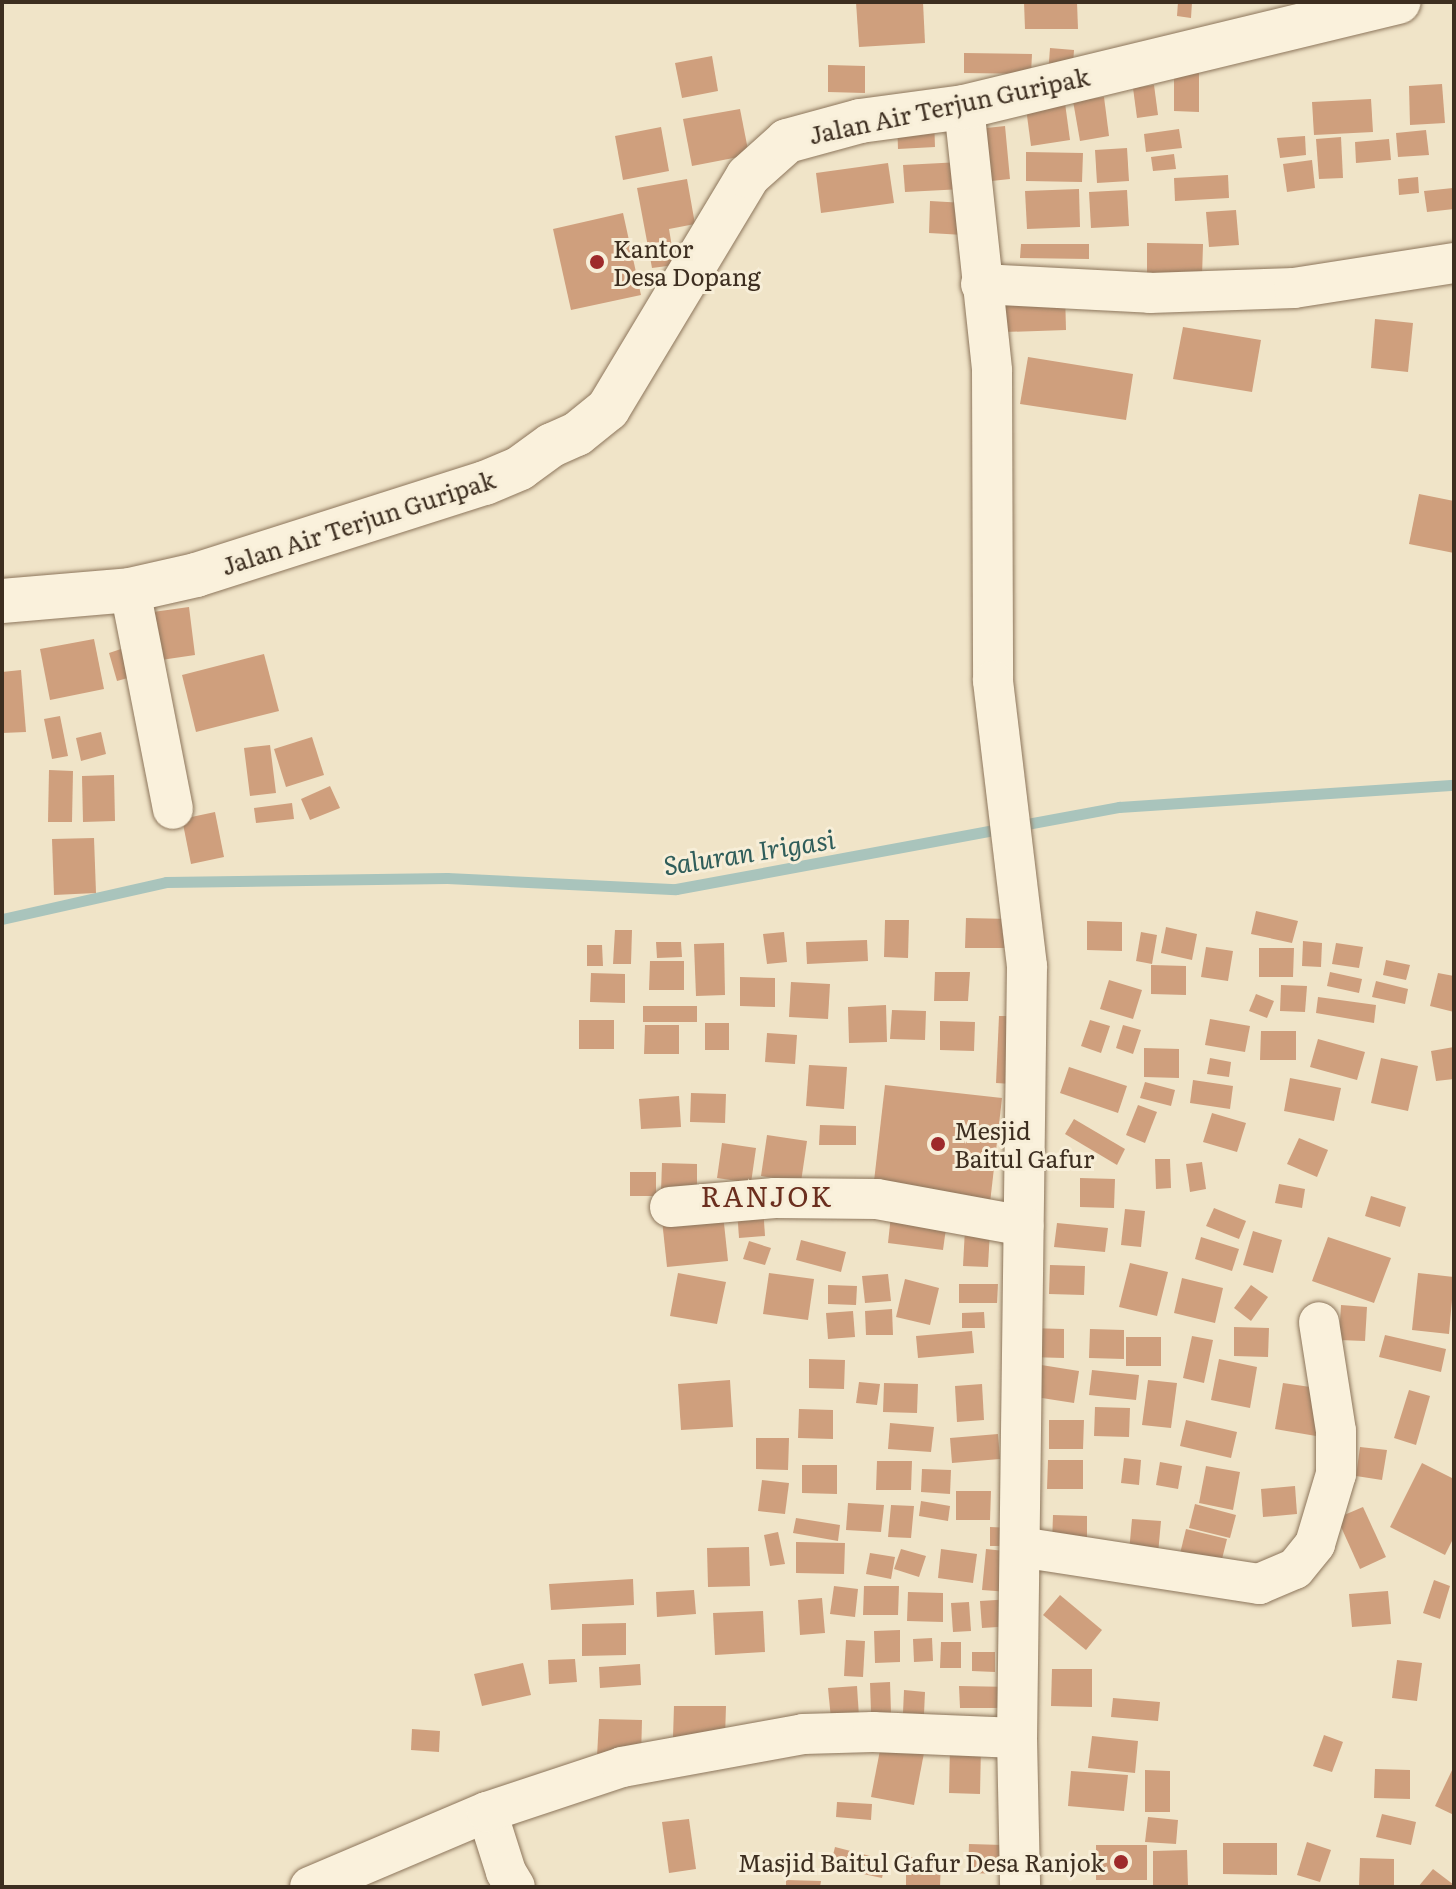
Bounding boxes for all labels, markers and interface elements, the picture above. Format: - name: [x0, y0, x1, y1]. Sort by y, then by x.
- street label: Jalan Air Terjun Guripak: [806, 61, 1092, 149]
- place label: Kantor Desa Dopang: [613, 234, 761, 290]
- marker: Kantor Desa Dopang: [588, 253, 606, 271]
- street label: Jalan Air Terjun Guripak: [217, 464, 499, 580]
- water label: Saluran Irigasi: [661, 822, 837, 880]
- place label: Mesjid Baitul Gafur: [954, 1116, 1094, 1172]
- marker: Mesjid Baitul Gafur: [929, 1135, 947, 1153]
- district label: RANJOK: [700, 1178, 834, 1212]
- place label: Masjid Baitul Gafur Desa Ranjok: [738, 1848, 1105, 1876]
- marker: Masjid Baitul Gafur Desa Ranjok: [1112, 1853, 1130, 1871]

